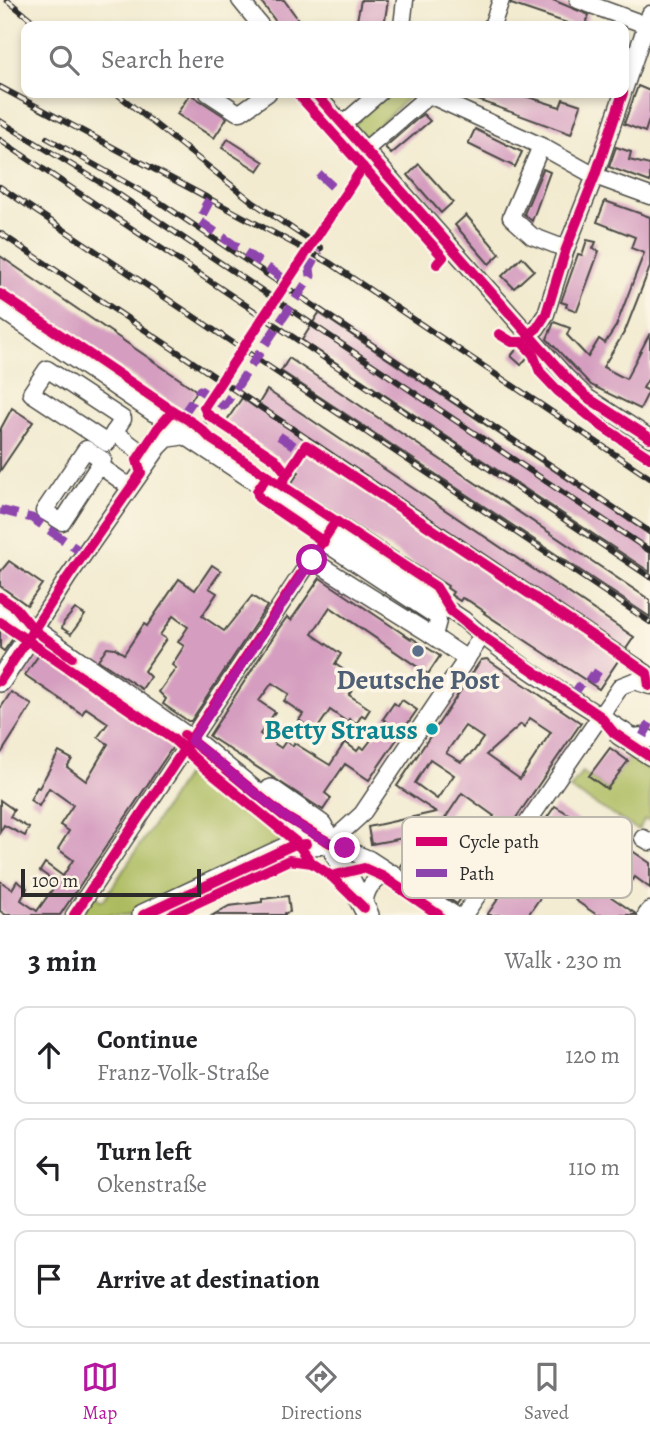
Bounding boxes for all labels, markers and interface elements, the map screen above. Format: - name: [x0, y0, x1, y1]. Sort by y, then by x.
- search box: [21, 21, 629, 98]
- icon: search: [45, 41, 83, 79]
- text: Search here: [101, 42, 225, 77]
- route start: [296, 544, 327, 575]
- marker: Deutsche Post: [410, 643, 426, 659]
- place label: Deutsche Post: [336, 661, 500, 699]
- place label: Betty Strauss: [264, 711, 418, 749]
- marker: Betty Strauss: [424, 721, 440, 737]
- legend: [402, 817, 632, 898]
- text: Cycle path: [459, 829, 539, 855]
- route end: [329, 832, 360, 863]
- text: Path: [459, 861, 494, 887]
- scale bar: [21, 866, 201, 898]
- text: 100 m: [32, 868, 78, 894]
- text: 3 min: [28, 941, 97, 981]
- text: Walk · 230 m: [505, 945, 622, 976]
- text: Continue: [97, 1022, 198, 1057]
- icon: ahead: [30, 1036, 68, 1074]
- text: 120 m: [565, 1040, 620, 1071]
- text: Franz-Volk-Straße: [97, 1057, 270, 1088]
- text: Turn left: [97, 1134, 192, 1169]
- icon: left: [30, 1148, 68, 1186]
- text: 110 m: [568, 1152, 620, 1183]
- text: Okenstraße: [97, 1169, 207, 1200]
- icon: arrive: [30, 1260, 68, 1298]
- text: Arrive at destination: [97, 1262, 320, 1297]
- tab: Map: [81, 1358, 119, 1426]
- tab: Directions: [281, 1358, 362, 1426]
- tab: Saved: [524, 1358, 569, 1426]

